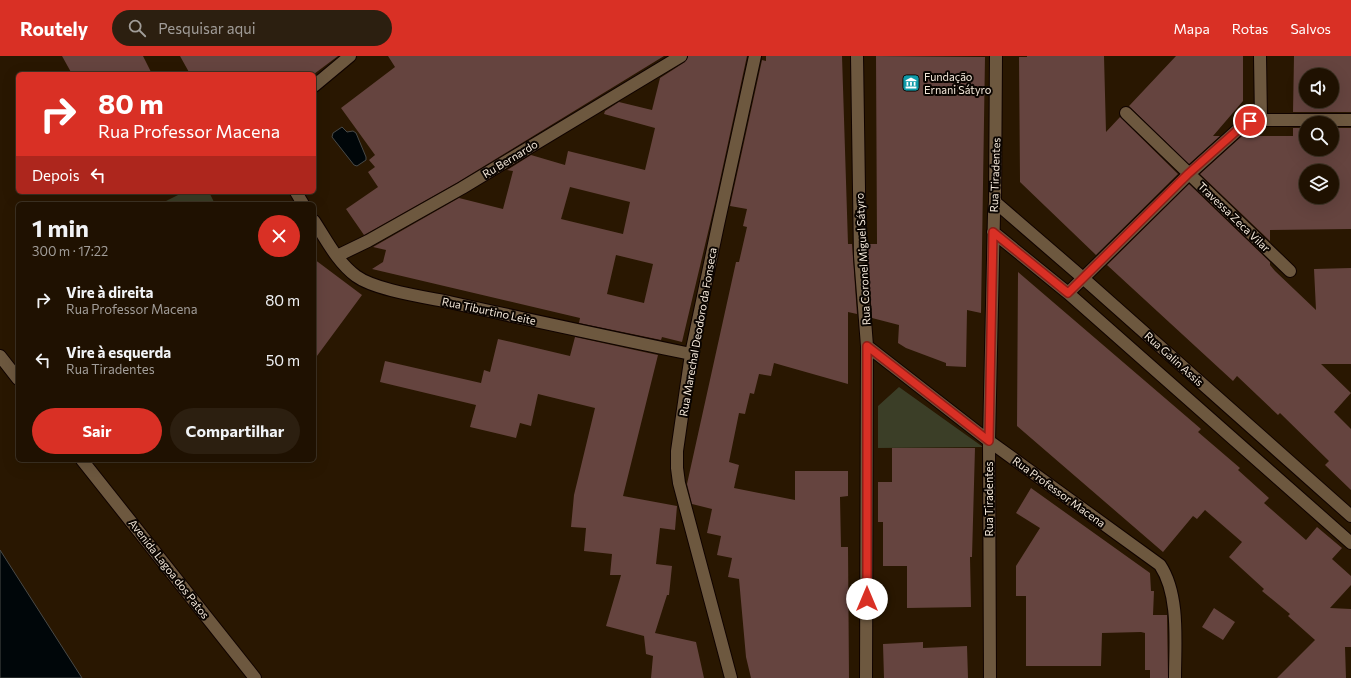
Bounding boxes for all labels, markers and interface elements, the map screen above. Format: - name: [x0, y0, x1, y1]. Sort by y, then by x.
- search box: [112, 10, 392, 46]
- text: Routely: [20, 17, 88, 40]
- icon: search: [126, 17, 148, 39]
- text: Pesquisar aqui: [158, 19, 256, 37]
- text: Mapa: [1174, 20, 1210, 37]
- text: Rotas: [1232, 20, 1268, 37]
- text: Salvos: [1290, 20, 1331, 37]
- map controls: [1299, 68, 1339, 204]
- button: sound: [1299, 68, 1339, 108]
- place label: Fundação Ernani Sátyro: [924, 70, 992, 96]
- museum icon: Fundação Ernani Sátyro: [901, 73, 921, 93]
- text: 80 m: [98, 86, 164, 120]
- icon: right: [32, 88, 84, 140]
- pin: [1233, 104, 1267, 138]
- icon: arrive: [1239, 110, 1261, 132]
- button: search: [1299, 116, 1339, 156]
- text: Rua Professor Macena: [98, 120, 280, 142]
- street label: Ru Bernardo: [480, 137, 540, 180]
- street label: Rua Tiradentes: [987, 137, 1002, 213]
- icon: left: [87, 164, 109, 186]
- button: layers: [1299, 164, 1339, 204]
- text: Depois: [32, 166, 79, 184]
- street label: Travessa Zeca Vilar: [1196, 179, 1273, 255]
- street label: Rua Coronel Miguel Sátyro: [853, 192, 872, 326]
- text: 1 min: [32, 213, 89, 242]
- button: close: [258, 215, 300, 257]
- text: 300 m · 17:22: [32, 243, 108, 259]
- street label: Rua Marechal Deodoro da Fonseca: [676, 246, 719, 417]
- text: Vire à direita: [66, 283, 154, 301]
- icon: right: [32, 289, 54, 311]
- text: 80 m: [265, 291, 300, 309]
- street label: Rua Tiburtino Leite: [441, 294, 537, 327]
- text: Rua Professor Macena: [66, 301, 198, 317]
- street label: Rua Galin Assis: [1142, 329, 1206, 388]
- text: Vire à esquerda: [66, 343, 171, 361]
- icon: left: [32, 349, 54, 371]
- text: 50 m: [266, 351, 300, 369]
- text: Rua Tiradentes: [66, 361, 155, 377]
- button: Sair: [32, 408, 162, 454]
- button: Compartilhar: [170, 408, 300, 454]
- street label: Rua Professor Macena: [1010, 454, 1108, 530]
- street label: Rua Tiradentes: [982, 462, 995, 536]
- street label: Avenida Lagoa dos Patos: [127, 516, 212, 621]
- position arrow: [846, 578, 888, 620]

